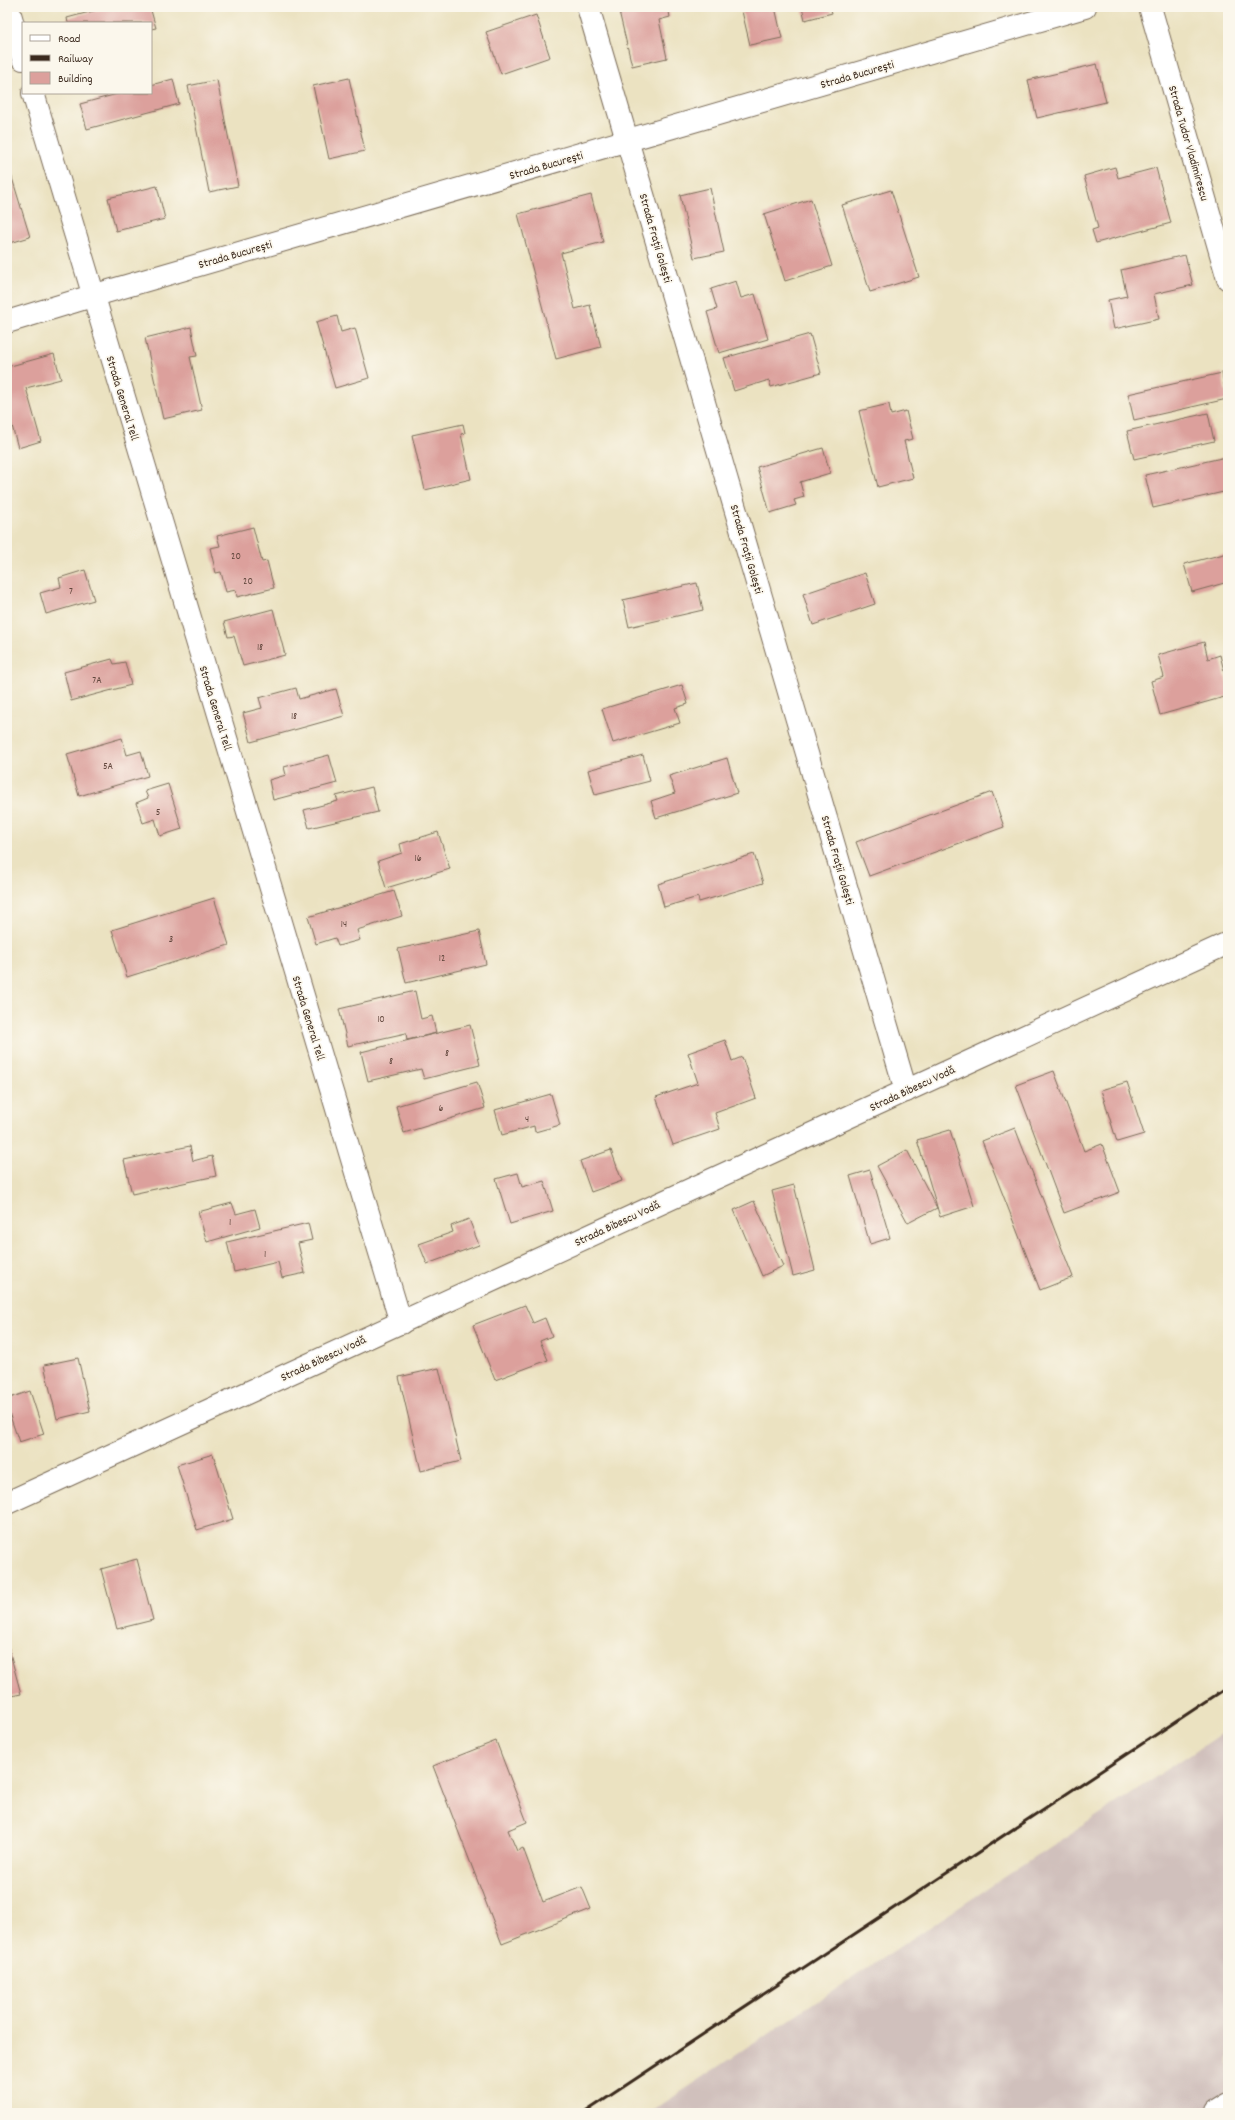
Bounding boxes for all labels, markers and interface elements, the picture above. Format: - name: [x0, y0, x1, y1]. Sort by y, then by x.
- legend: [22, 22, 152, 94]
- text: Road: [58, 31, 80, 48]
- text: Railway: [58, 51, 94, 68]
- street label: Strada București: [819, 57, 896, 94]
- text: Building: [58, 71, 93, 88]
- street label: Strada Tudor Vladimirescu: [1163, 84, 1212, 203]
- street label: Strada București: [508, 148, 585, 185]
- street label: Strada Frații Golești: [634, 192, 675, 285]
- street label: Strada București: [197, 237, 274, 274]
- street label: Strada General Tell: [101, 354, 143, 443]
- street label: Strada Frații Golești: [725, 503, 766, 596]
- house number: 20: [231, 550, 241, 564]
- house number: 20: [243, 575, 253, 589]
- house number: 7: [69, 585, 73, 599]
- house number: 18: [257, 641, 263, 655]
- street label: Strada General Tell: [194, 664, 236, 753]
- house number: 7A: [92, 674, 102, 688]
- house number: 18: [291, 710, 297, 724]
- house number: 5A: [103, 760, 114, 774]
- house number: 5: [156, 806, 161, 820]
- street label: Strada Frații Golești: [816, 814, 857, 907]
- house number: 16: [414, 852, 422, 866]
- house number: 14: [341, 918, 347, 932]
- house number: 3: [169, 933, 173, 947]
- house number: 12: [439, 952, 445, 966]
- street label: Strada General Tell: [287, 974, 329, 1063]
- house number: 10: [377, 1013, 385, 1027]
- house number: 8: [445, 1047, 449, 1061]
- house number: 8: [389, 1055, 393, 1069]
- street label: Strada Bibescu Vodă: [867, 1062, 958, 1117]
- house number: 6: [439, 1102, 444, 1116]
- house number: 4: [525, 1113, 529, 1127]
- street label: Strada Bibescu Vodă: [572, 1197, 663, 1252]
- house number: 1: [229, 1216, 231, 1230]
- house number: 1: [264, 1248, 266, 1262]
- street label: Strada Bibescu Vodă: [278, 1332, 369, 1387]

